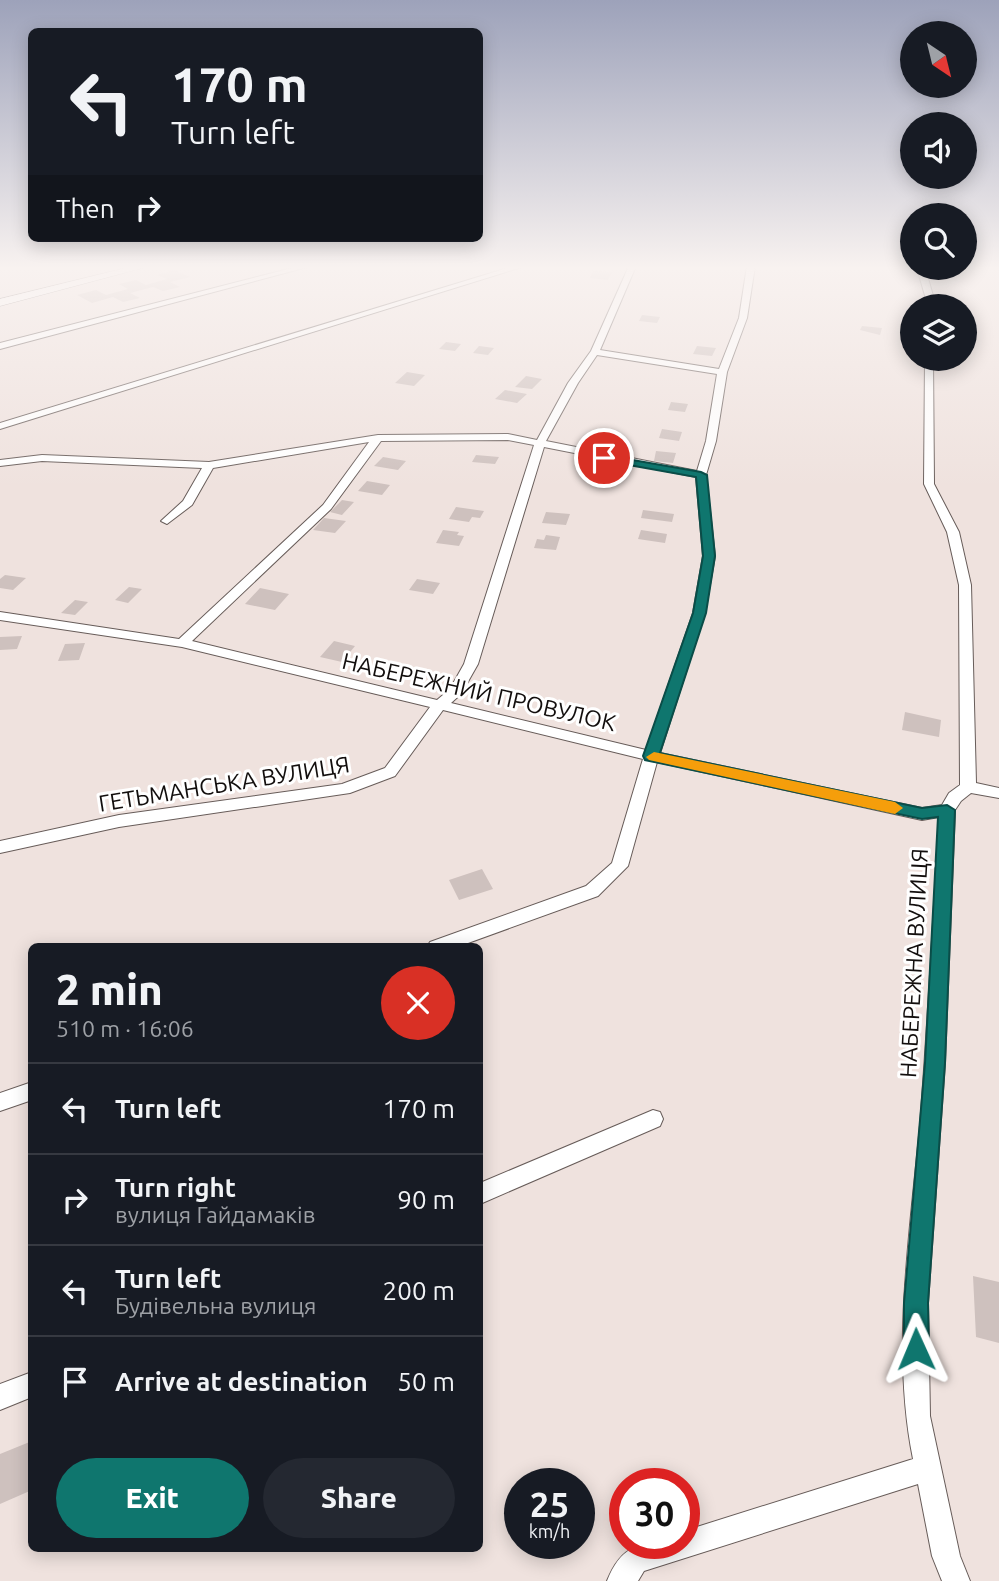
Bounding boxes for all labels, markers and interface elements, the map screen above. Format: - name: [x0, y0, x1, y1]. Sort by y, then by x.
- north arrow: [900, 21, 976, 98]
- map controls: [900, 21, 977, 371]
- icon: left: [56, 56, 147, 147]
- text: 170 m: [171, 56, 308, 111]
- button: sound: [900, 112, 977, 189]
- text: Turn left: [171, 114, 295, 150]
- icon: right: [129, 189, 167, 227]
- text: Then: [56, 194, 115, 223]
- button: search: [900, 203, 977, 280]
- button: layers: [900, 294, 977, 371]
- pin: [574, 428, 634, 488]
- icon: arrive: [585, 439, 623, 477]
- street label: НАБЕРЕЖНИЙ ПРОВУЛОК: [340, 648, 618, 735]
- street label: ГЕТЬМАНСЬКА ВУЛИЦЯ: [97, 751, 351, 816]
- street label: НАБЕРЕЖНА ВУЛИЦЯ: [895, 848, 932, 1078]
- text: 2 min: [56, 966, 163, 1013]
- button: close: [381, 966, 455, 1040]
- text: 510 m · 16:06: [56, 1016, 194, 1041]
- icon: left: [56, 1090, 94, 1128]
- text: Turn left: [115, 1094, 221, 1123]
- text: 170 m: [383, 1094, 455, 1123]
- text: Turn right: [115, 1173, 236, 1202]
- icon: right: [56, 1181, 94, 1219]
- text: 90 m: [397, 1185, 455, 1214]
- text: вулиця Гайдамаків: [115, 1202, 315, 1227]
- text: Turn left: [115, 1264, 221, 1293]
- icon: left: [56, 1272, 94, 1310]
- text: 200 m: [383, 1276, 455, 1305]
- text: Будівельна вулиця: [115, 1293, 316, 1318]
- position arrow: [879, 1312, 953, 1386]
- icon: arrive: [56, 1363, 94, 1401]
- text: Arrive at destination: [115, 1367, 368, 1396]
- text: 50 m: [397, 1367, 455, 1396]
- button: Exit: [56, 1458, 249, 1538]
- button: Share: [263, 1458, 455, 1538]
- speed limit sign: 30: [609, 1468, 700, 1559]
- text: 25: [530, 1484, 569, 1524]
- text: km/h: [529, 1521, 570, 1541]

